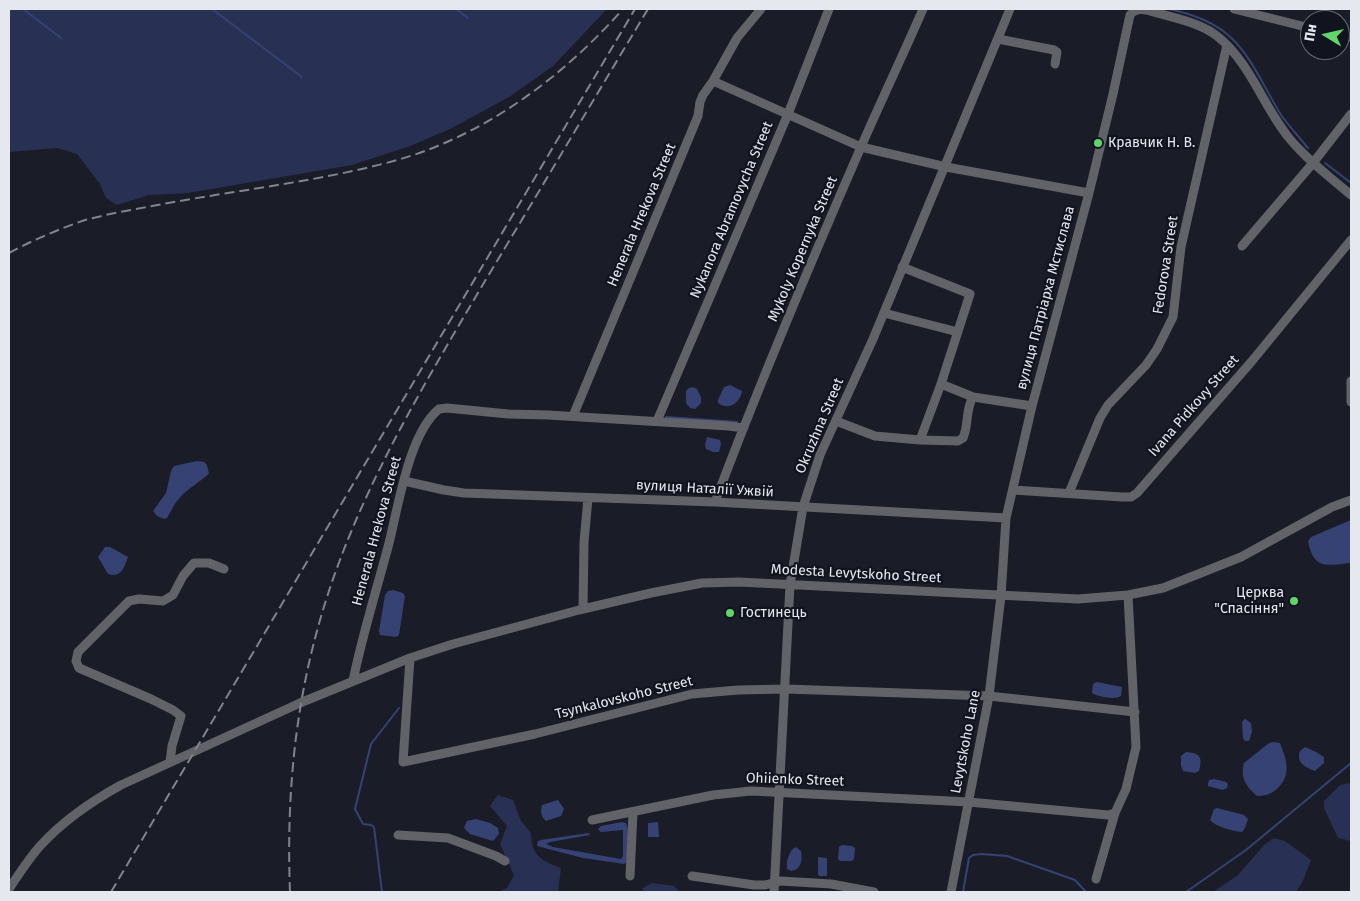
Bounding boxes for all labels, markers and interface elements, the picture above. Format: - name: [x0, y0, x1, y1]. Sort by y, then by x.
- north arrow: [1300, 10, 1350, 60]
- text: Пн: [1301, 23, 1320, 43]
- street label: Nykanora Abramovycha Street: [687, 119, 777, 301]
- place label: Кравчик Н. В.: [1108, 135, 1195, 151]
- marker: Кравчик Н. В.: [1092, 137, 1104, 149]
- street label: Henerala Hrekova Street: [604, 141, 680, 289]
- street label: Mykoly Kopernyka Street: [765, 174, 841, 324]
- street label: вулиця Патріарха Мстислава: [1013, 204, 1079, 392]
- street label: Fedorova Street: [1150, 214, 1182, 316]
- street label: Ivana Pidkovy Street: [1145, 352, 1243, 460]
- street label: Okruzhna Street: [792, 376, 848, 476]
- street label: Henerala Hrekova Street: [349, 454, 405, 608]
- street label: вулиця Наталії Ужвій: [636, 477, 774, 501]
- street label: Modesta Levytskoho Street: [770, 561, 942, 587]
- place label: Церква "Спасіння": [1214, 585, 1284, 618]
- marker: Церква "Спасіння": [1288, 595, 1300, 607]
- place label: Гостинець: [740, 605, 807, 621]
- marker: Гостинець: [724, 607, 736, 619]
- street label: Tsynkalovskoho Street: [553, 673, 695, 723]
- street label: Levytskoho Lane: [948, 689, 984, 795]
- street label: Ohiienko Street: [745, 770, 845, 790]

